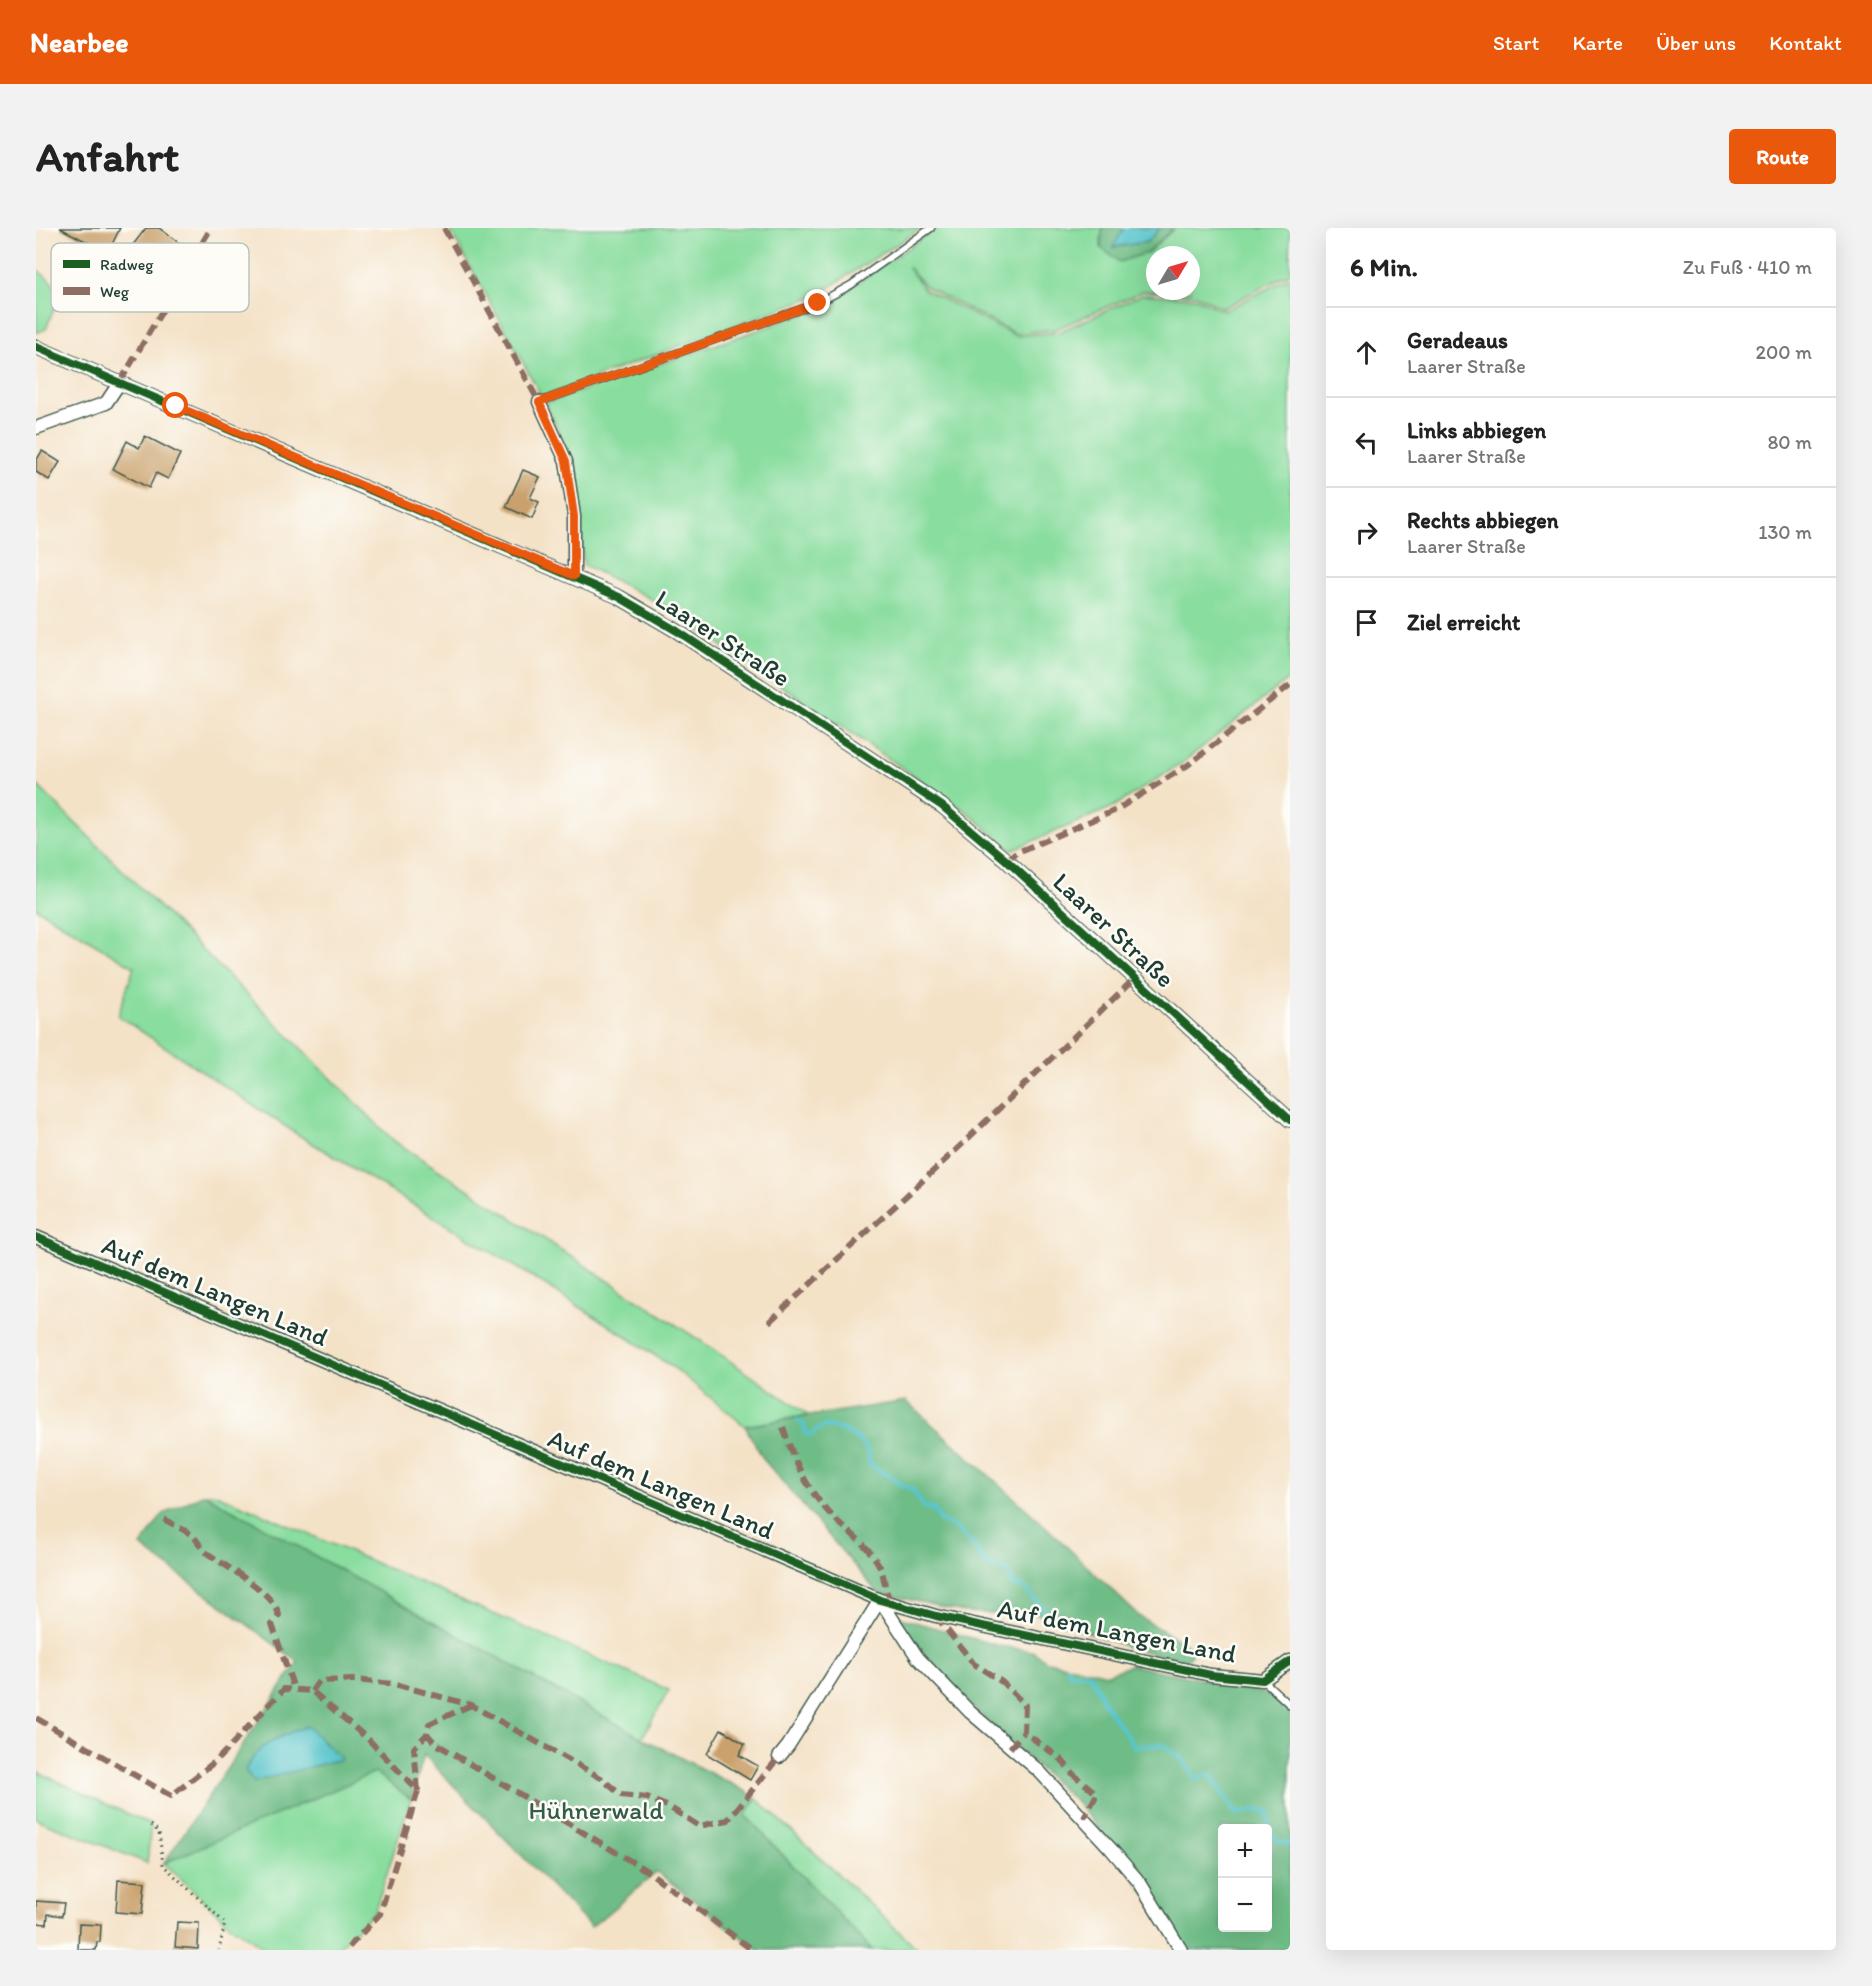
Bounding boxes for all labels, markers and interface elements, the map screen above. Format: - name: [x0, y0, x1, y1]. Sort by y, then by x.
- text: Nearbee: [30, 25, 129, 59]
- text: Start: [1493, 30, 1539, 55]
- text: Karte: [1572, 30, 1623, 55]
- text: Über uns: [1656, 30, 1736, 55]
- text: Kontakt: [1769, 30, 1842, 55]
- button: Route: [1729, 129, 1836, 184]
- text: Anfahrt: [36, 131, 179, 182]
- legend: [51, 243, 249, 312]
- north arrow: [1146, 246, 1200, 300]
- text: 6 Min.: [1350, 251, 1418, 283]
- text: Radweg: [100, 255, 154, 274]
- text: Zu Fuß · 410 m: [1683, 255, 1812, 279]
- text: Weg: [100, 282, 130, 301]
- route end: [804, 289, 830, 315]
- text: Geradeaus: [1407, 327, 1508, 354]
- icon: ahead: [1350, 336, 1383, 369]
- text: 200 m: [1756, 340, 1812, 364]
- text: Laarer Straße: [1407, 354, 1526, 378]
- route start: [162, 392, 188, 418]
- text: Links abbiegen: [1407, 417, 1546, 444]
- icon: left: [1350, 426, 1383, 459]
- text: 80 m: [1767, 430, 1812, 454]
- text: Laarer Straße: [1407, 444, 1526, 468]
- text: Rechts abbiegen: [1407, 507, 1559, 534]
- icon: right: [1350, 516, 1383, 549]
- text: 130 m: [1758, 520, 1812, 544]
- text: Laarer Straße: [1407, 534, 1526, 558]
- street label: Laarer Straße: [649, 582, 797, 694]
- icon: arrive: [1350, 606, 1383, 639]
- text: Ziel erreicht: [1407, 609, 1520, 636]
- street label: Laarer Straße: [1047, 866, 1181, 994]
- street label: Auf dem Langen Land: [97, 1229, 333, 1353]
- street label: Auf dem Langen Land: [543, 1422, 779, 1546]
- street label: Auf dem Langen Land: [995, 1592, 1239, 1670]
- park label: Hühnerwald: [529, 1794, 663, 1826]
- map controls: [1218, 1824, 1272, 1932]
- button: +: [1218, 1824, 1272, 1878]
- button: −: [1218, 1878, 1272, 1932]

